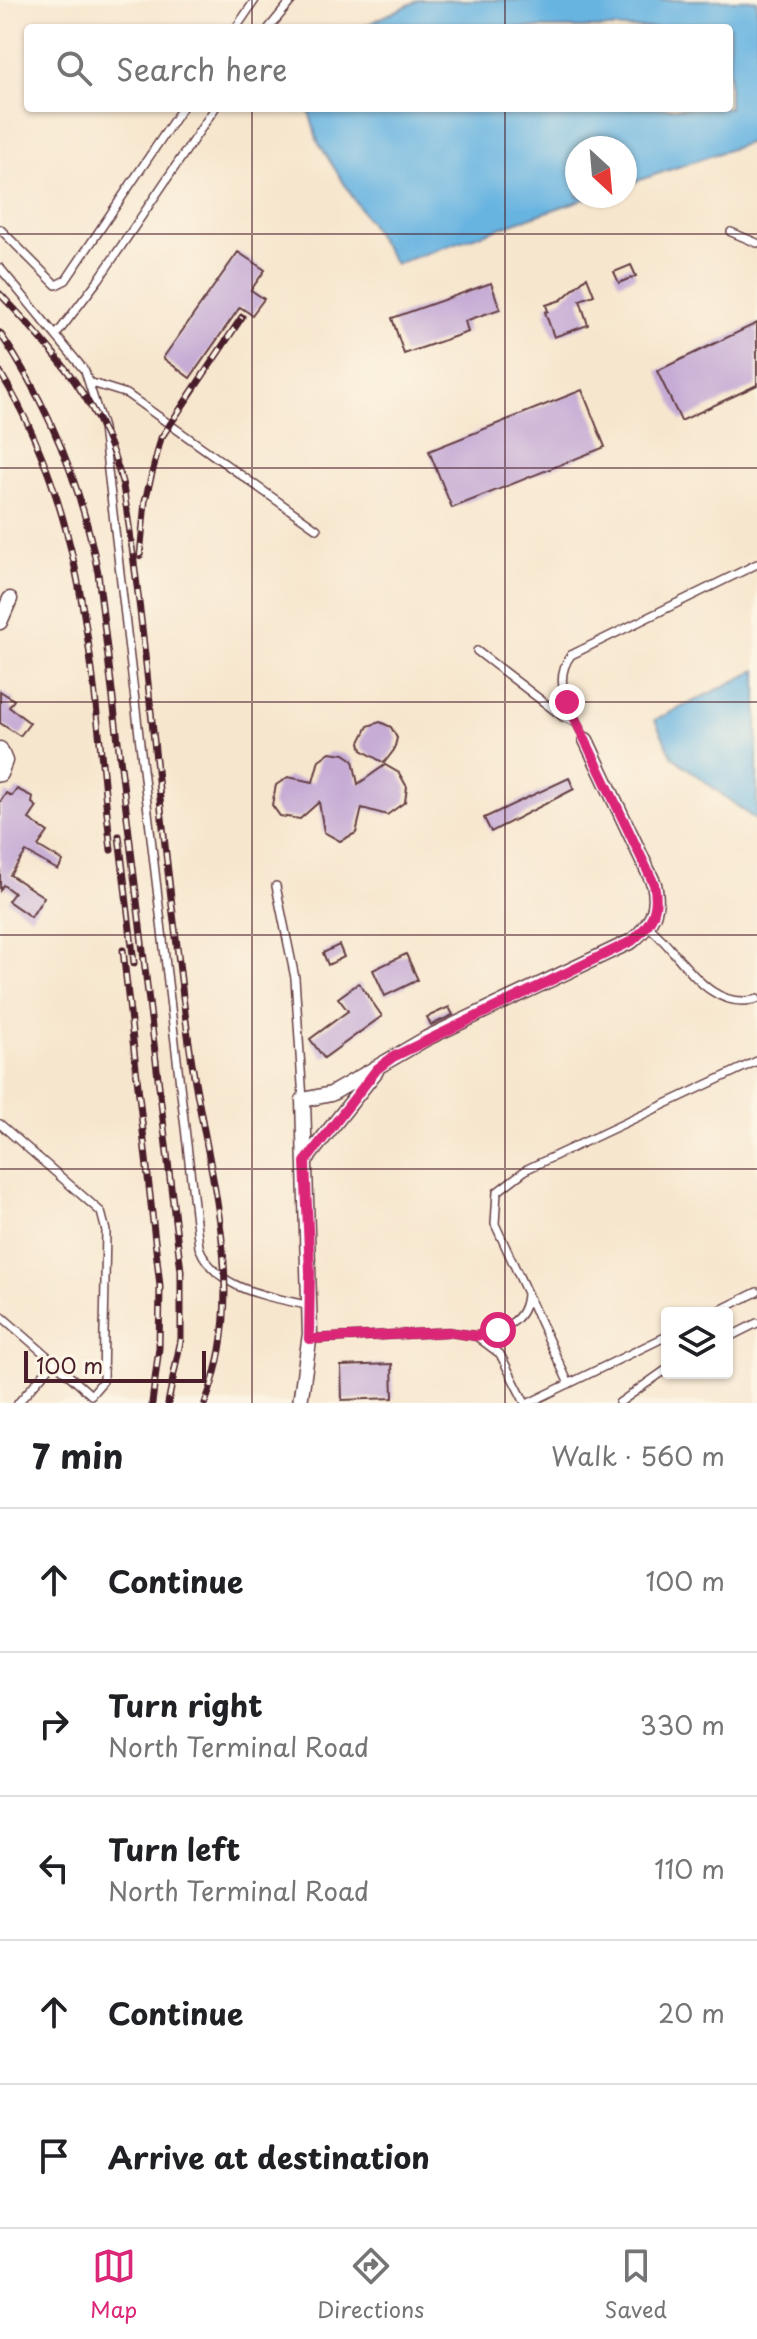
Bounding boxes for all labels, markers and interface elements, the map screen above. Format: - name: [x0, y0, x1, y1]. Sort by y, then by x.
- search box: [24, 24, 733, 112]
- icon: search: [52, 46, 96, 90]
- text: Search here: [116, 46, 288, 91]
- north arrow: [565, 136, 637, 208]
- route end: [549, 684, 585, 720]
- map controls: [661, 1307, 733, 1379]
- button: layers: [661, 1307, 733, 1379]
- route start: [480, 1312, 516, 1348]
- scale bar: [24, 1347, 206, 1383]
- text: 100 m: [36, 1348, 103, 1381]
- text: 7 min: [32, 1429, 123, 1481]
- text: Walk · 560 m: [551, 1436, 725, 1475]
- icon: ahead: [32, 1558, 76, 1602]
- text: Continue: [108, 1558, 243, 1603]
- text: 100 m: [645, 1561, 725, 1600]
- text: Turn right: [108, 1682, 263, 1727]
- icon: right: [32, 1702, 76, 1746]
- text: 330 m: [640, 1705, 725, 1744]
- text: North Terminal Road: [108, 1727, 369, 1766]
- text: Turn left: [108, 1826, 240, 1871]
- icon: left: [32, 1846, 76, 1890]
- text: 110 m: [654, 1849, 725, 1888]
- text: North Terminal Road: [108, 1871, 369, 1910]
- icon: ahead: [32, 1990, 76, 2034]
- text: Continue: [108, 1990, 243, 2035]
- text: 20 m: [658, 1993, 725, 2032]
- icon: arrive: [32, 2134, 76, 2178]
- text: Arrive at destination: [108, 2134, 430, 2179]
- tab: Map: [90, 2244, 137, 2325]
- tab: Directions: [317, 2244, 424, 2325]
- tab: Saved: [604, 2244, 667, 2325]

